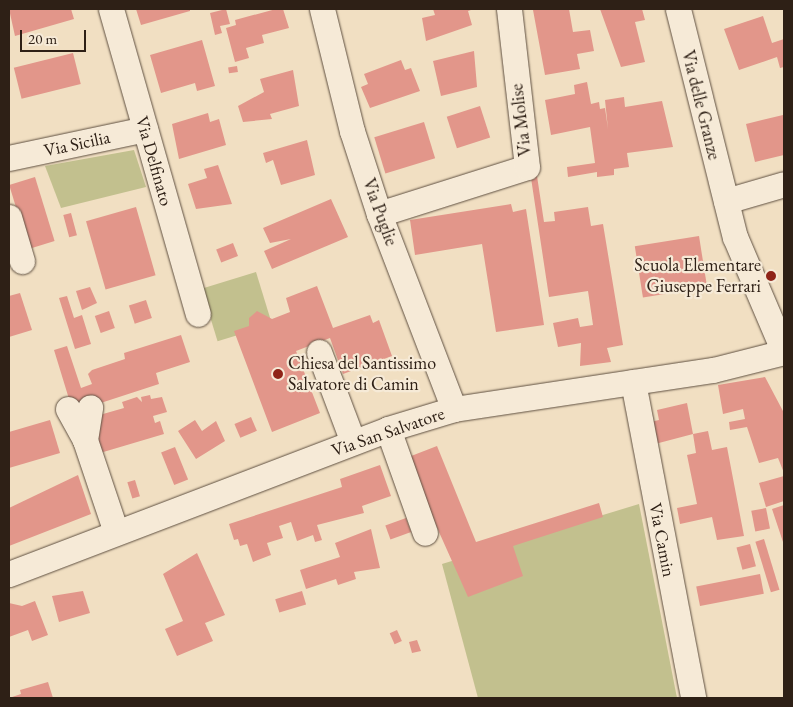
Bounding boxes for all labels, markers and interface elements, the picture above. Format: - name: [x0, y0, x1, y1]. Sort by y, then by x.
- scale bar: [22, 20, 89, 52]
- text: 20 m: [28, 29, 57, 48]
- street label: Via delle Granze: [677, 48, 725, 162]
- street label: Via Molise: [506, 82, 536, 158]
- street label: Via Delfinato: [131, 114, 177, 208]
- street label: Via Sicilia: [42, 126, 112, 162]
- street label: Via Puglie: [358, 175, 402, 249]
- place label: Scuola Elementare Giuseppe Ferrari: [634, 255, 761, 298]
- marker: Scuola Elementare Giuseppe Ferrari: [765, 270, 777, 282]
- place label: Chiesa del Santissimo Salvatore di Camin: [288, 353, 436, 396]
- marker: Chiesa del Santissimo Salvatore di Camin: [272, 368, 284, 380]
- street label: Via San Salvatore: [329, 403, 447, 461]
- street label: Via Camin: [644, 501, 680, 579]

